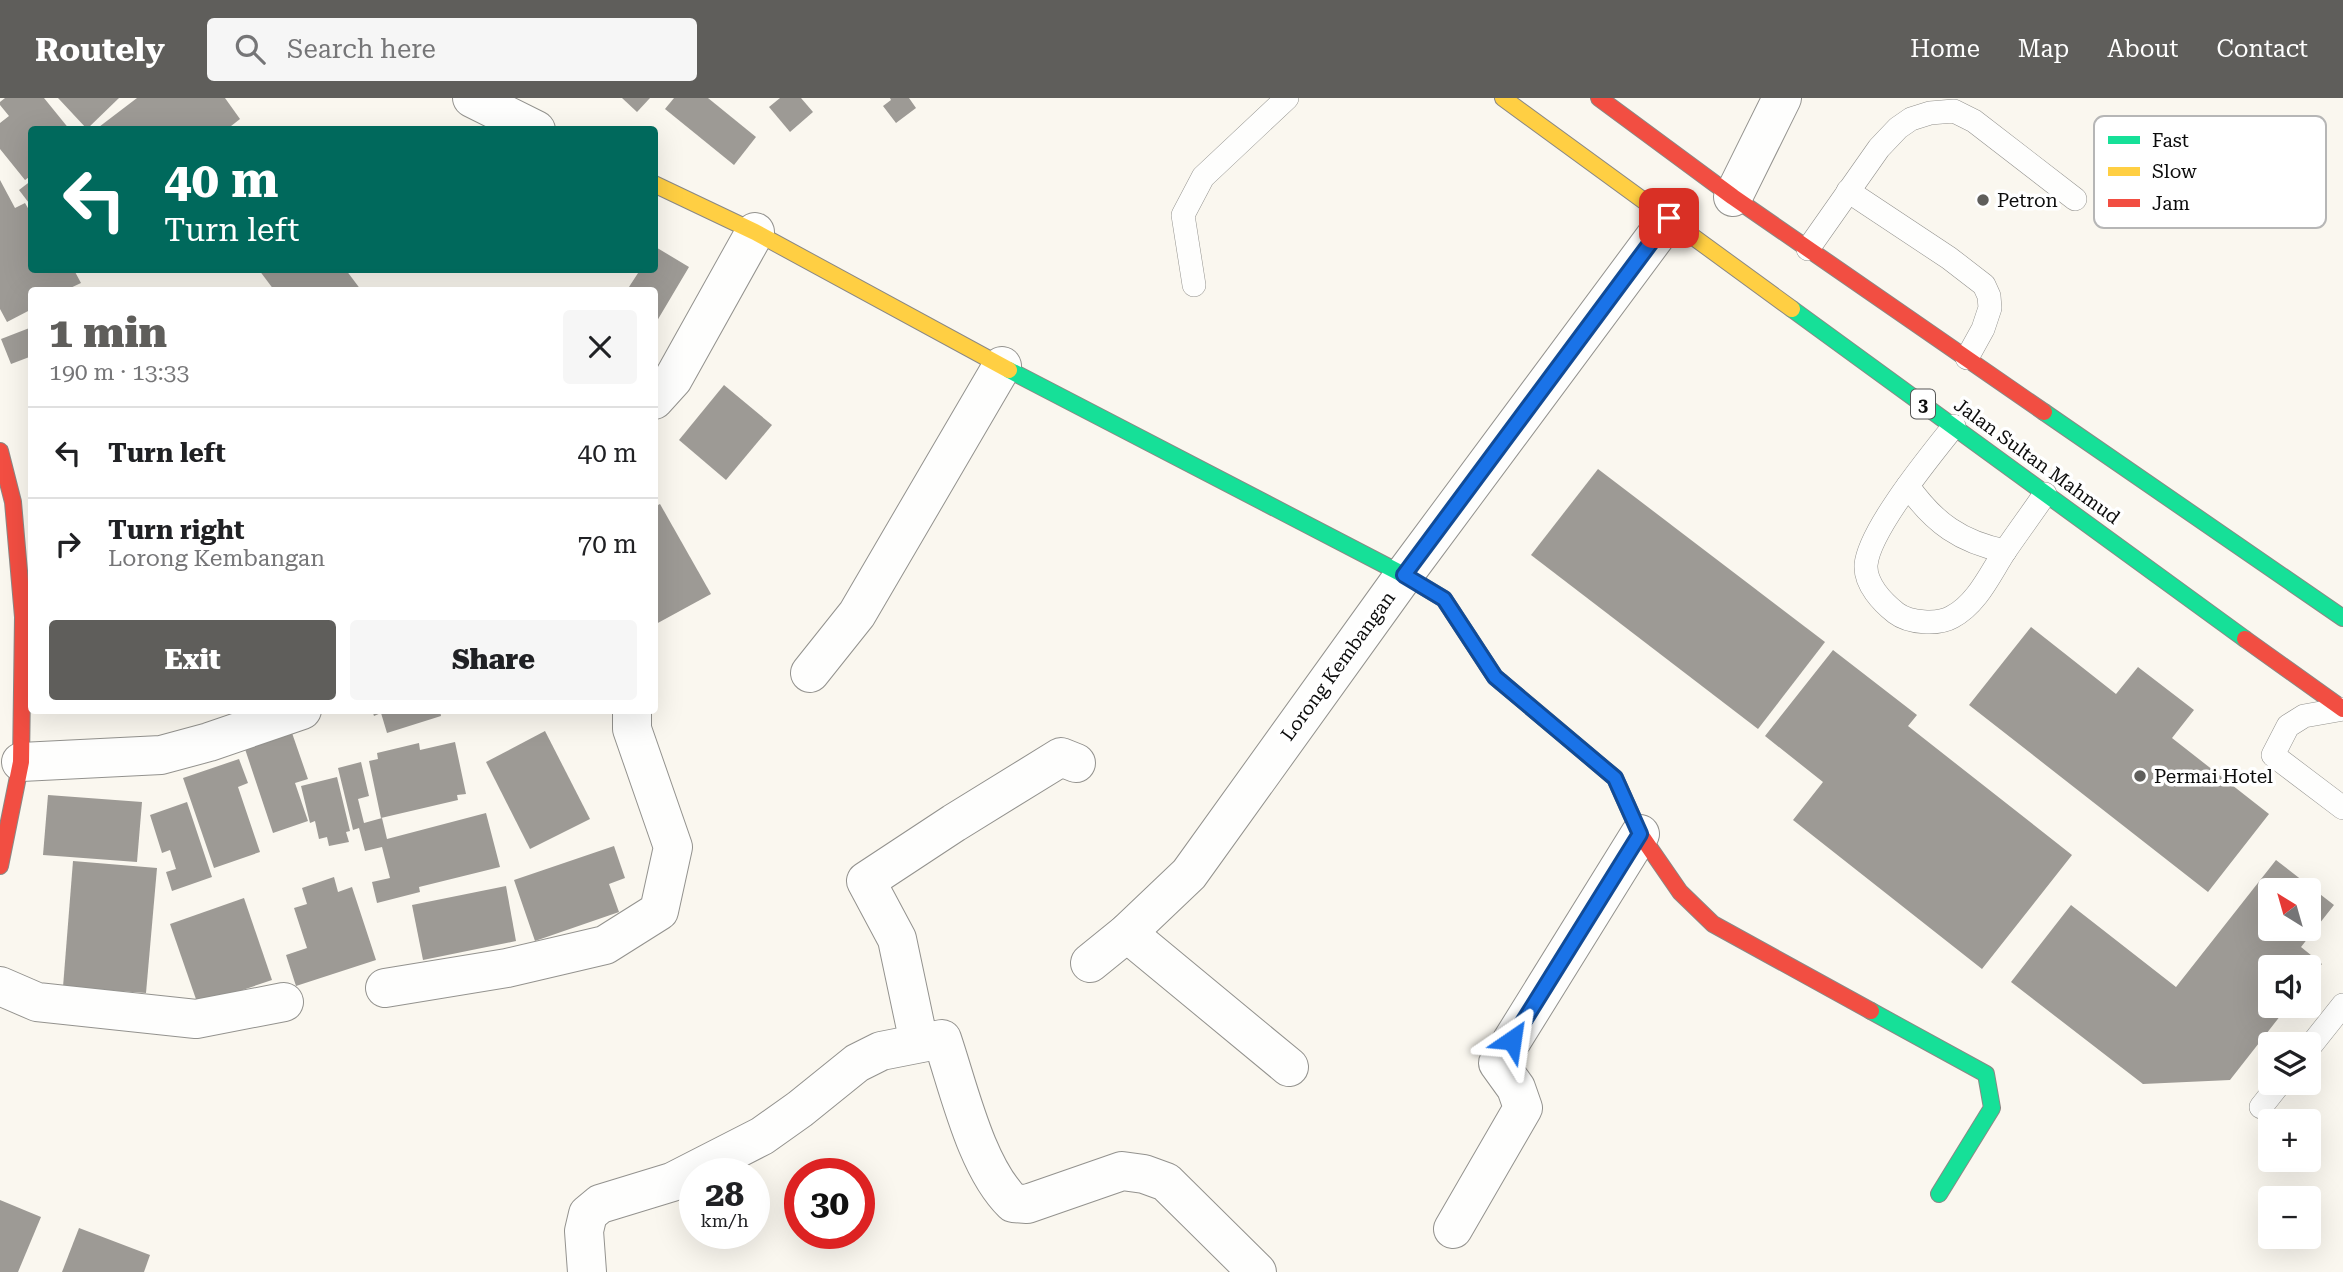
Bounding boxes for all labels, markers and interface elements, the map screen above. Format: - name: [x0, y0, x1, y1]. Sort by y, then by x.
- search box: [207, 18, 697, 81]
- text: Routely: [35, 30, 165, 69]
- icon: search: [231, 30, 269, 68]
- text: Search here: [287, 34, 436, 64]
- text: Home: [1910, 35, 1980, 63]
- text: Map: [2018, 35, 2069, 63]
- text: About: [2107, 35, 2178, 63]
- text: Contact: [2216, 35, 2308, 63]
- legend: [2094, 116, 2326, 228]
- text: Fast: [2152, 129, 2189, 152]
- text: 40 m: [164, 152, 279, 209]
- icon: left: [49, 154, 140, 245]
- text: Slow: [2152, 160, 2197, 183]
- pin: [1639, 188, 1699, 248]
- place label: Petron: [1997, 189, 2058, 212]
- marker: Petron: [1975, 192, 1991, 208]
- text: Jam: [2152, 192, 2190, 215]
- icon: arrive: [1650, 199, 1688, 237]
- text: Turn left: [164, 211, 299, 249]
- text: 1 min: [49, 308, 167, 357]
- button: close: [563, 310, 637, 384]
- text: 190 m · 13:33: [49, 359, 189, 386]
- road number: 3: [1911, 390, 1935, 418]
- street label: Jalan Sultan Mahmud: [1950, 393, 2124, 529]
- icon: left: [49, 434, 87, 472]
- text: Turn left: [108, 438, 226, 468]
- text: 40 m: [578, 438, 637, 468]
- text: Turn right: [108, 515, 244, 545]
- icon: right: [49, 525, 87, 563]
- text: 70 m: [578, 529, 637, 559]
- text: Lorong Kembangan: [108, 545, 325, 572]
- street label: Lorong Kembangan: [1276, 587, 1400, 745]
- button: Exit: [49, 620, 336, 700]
- button: Share: [350, 620, 637, 700]
- place label: Permai Hotel: [2154, 765, 2273, 788]
- marker: Permai Hotel: [2132, 768, 2148, 784]
- north arrow: [2258, 878, 2320, 942]
- map controls: [2258, 878, 2321, 1249]
- button: sound: [2258, 955, 2321, 1018]
- position arrow: [1475, 1003, 1549, 1077]
- button: layers: [2258, 1032, 2321, 1095]
- button: +: [2258, 1109, 2321, 1172]
- speed limit sign: 30: [784, 1158, 875, 1249]
- text: 28: [705, 1174, 744, 1215]
- button: −: [2258, 1186, 2321, 1249]
- text: km/h: [700, 1210, 749, 1231]

